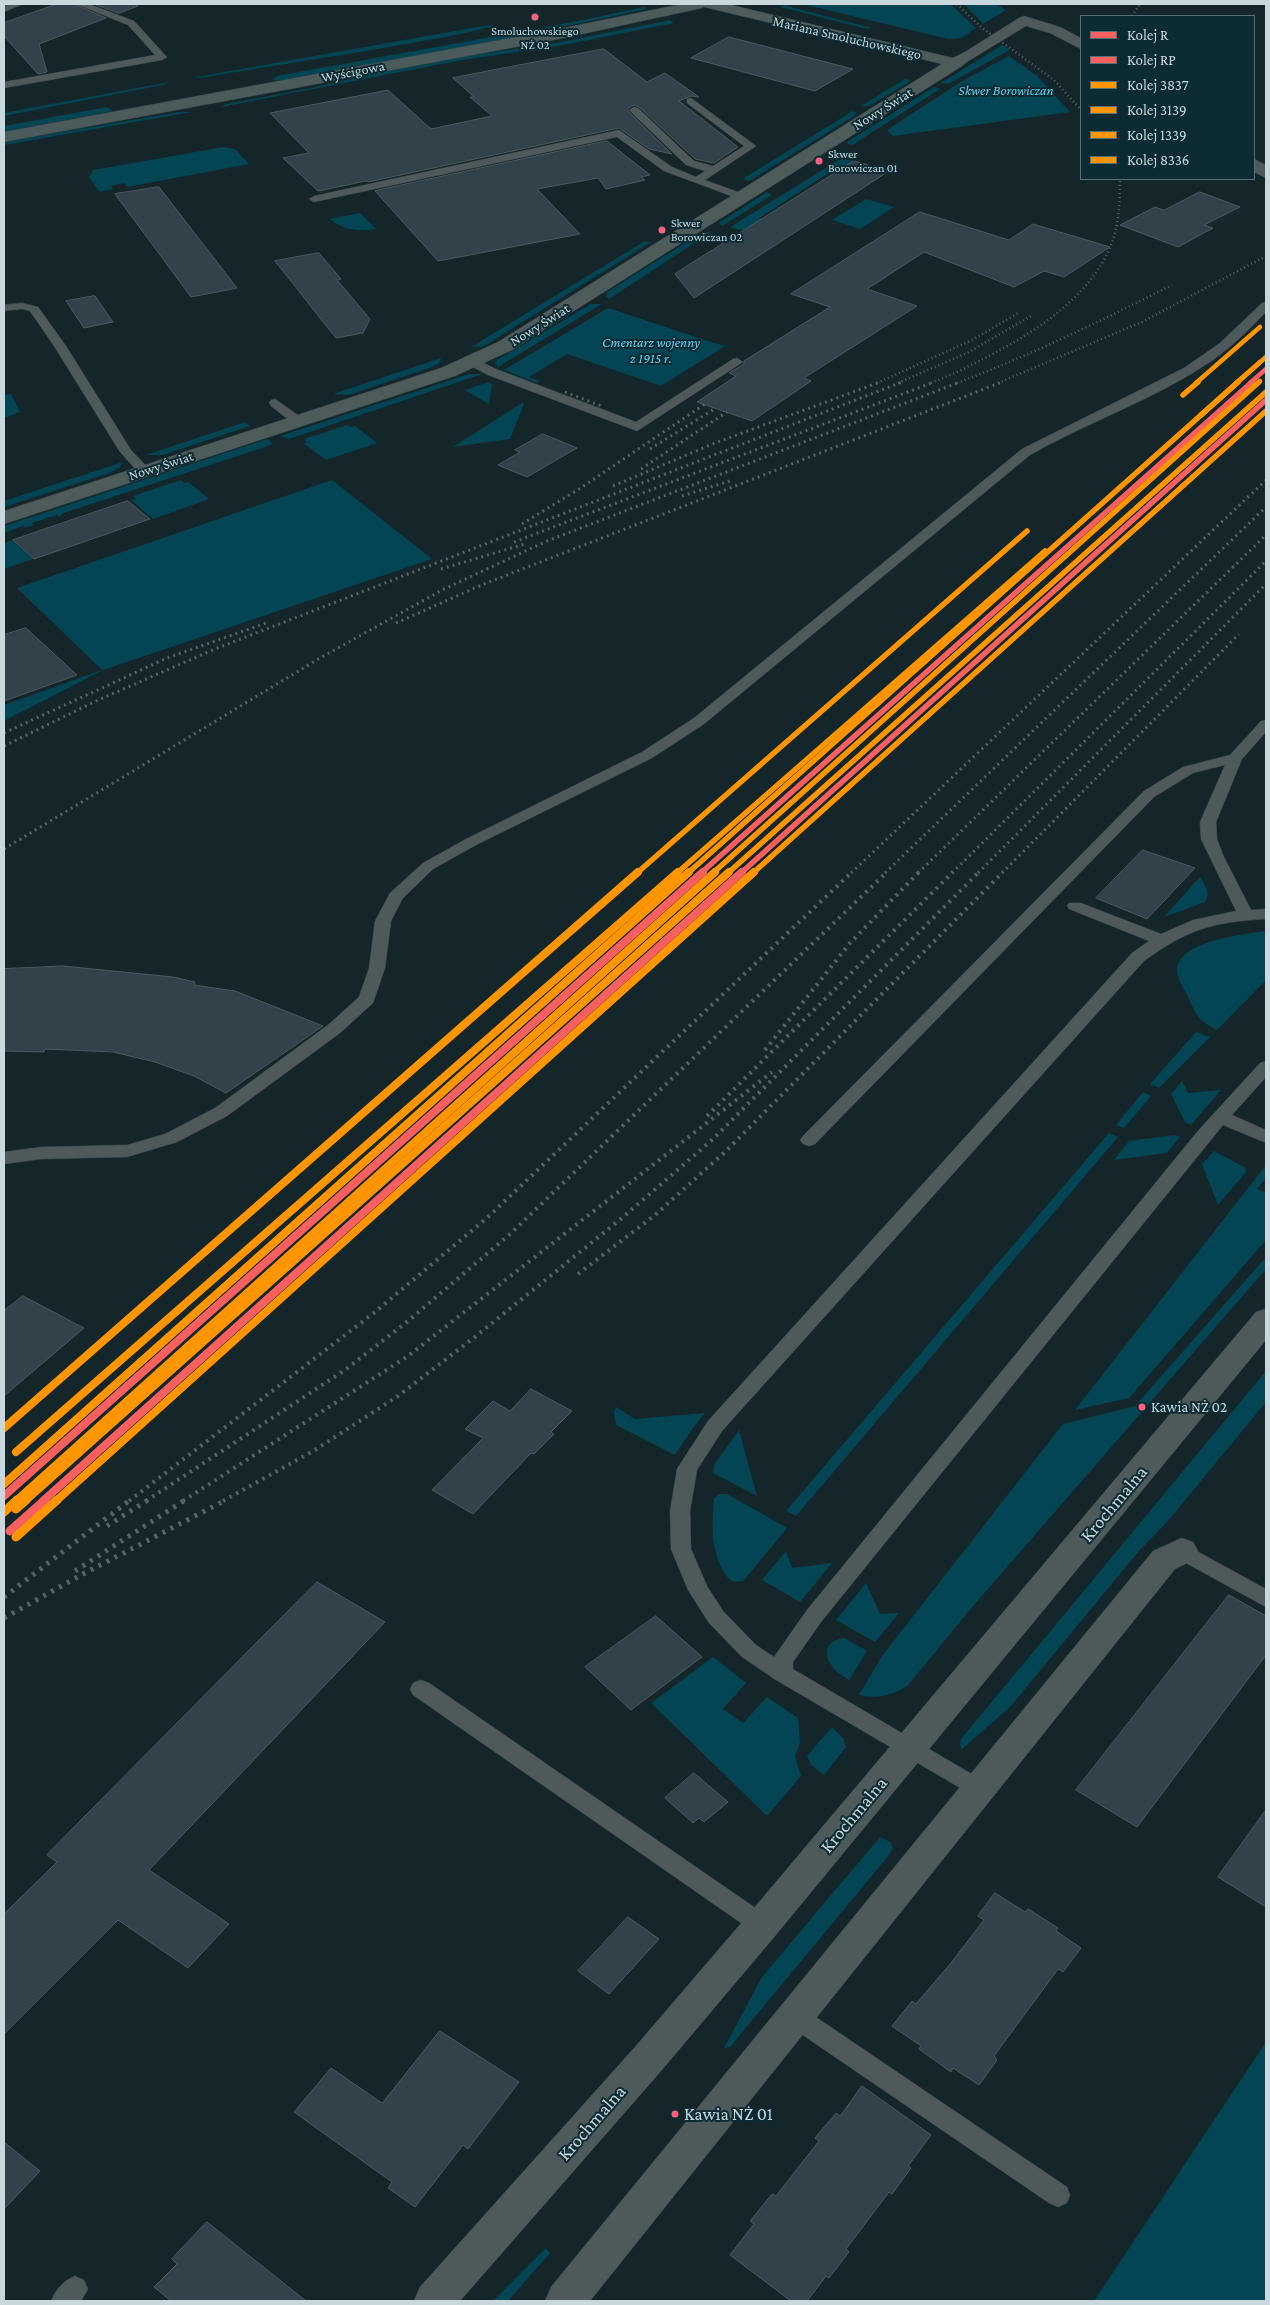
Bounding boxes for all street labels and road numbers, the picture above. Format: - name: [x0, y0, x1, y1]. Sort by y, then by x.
- street label: Mariana Smoluchowskiego: [771, 13, 923, 63]
- street label: Wyścigowa: [320, 58, 386, 86]
- street label: Nowy Świat: [850, 84, 916, 134]
- street label: Nowy Świat: [507, 300, 573, 350]
- street label: Nowy Świat: [127, 448, 195, 484]
- street label: Krochmalna: [1075, 1461, 1153, 1547]
- street label: Krochmalna: [815, 1772, 893, 1858]
- street label: Krochmalna: [553, 2081, 631, 2165]

